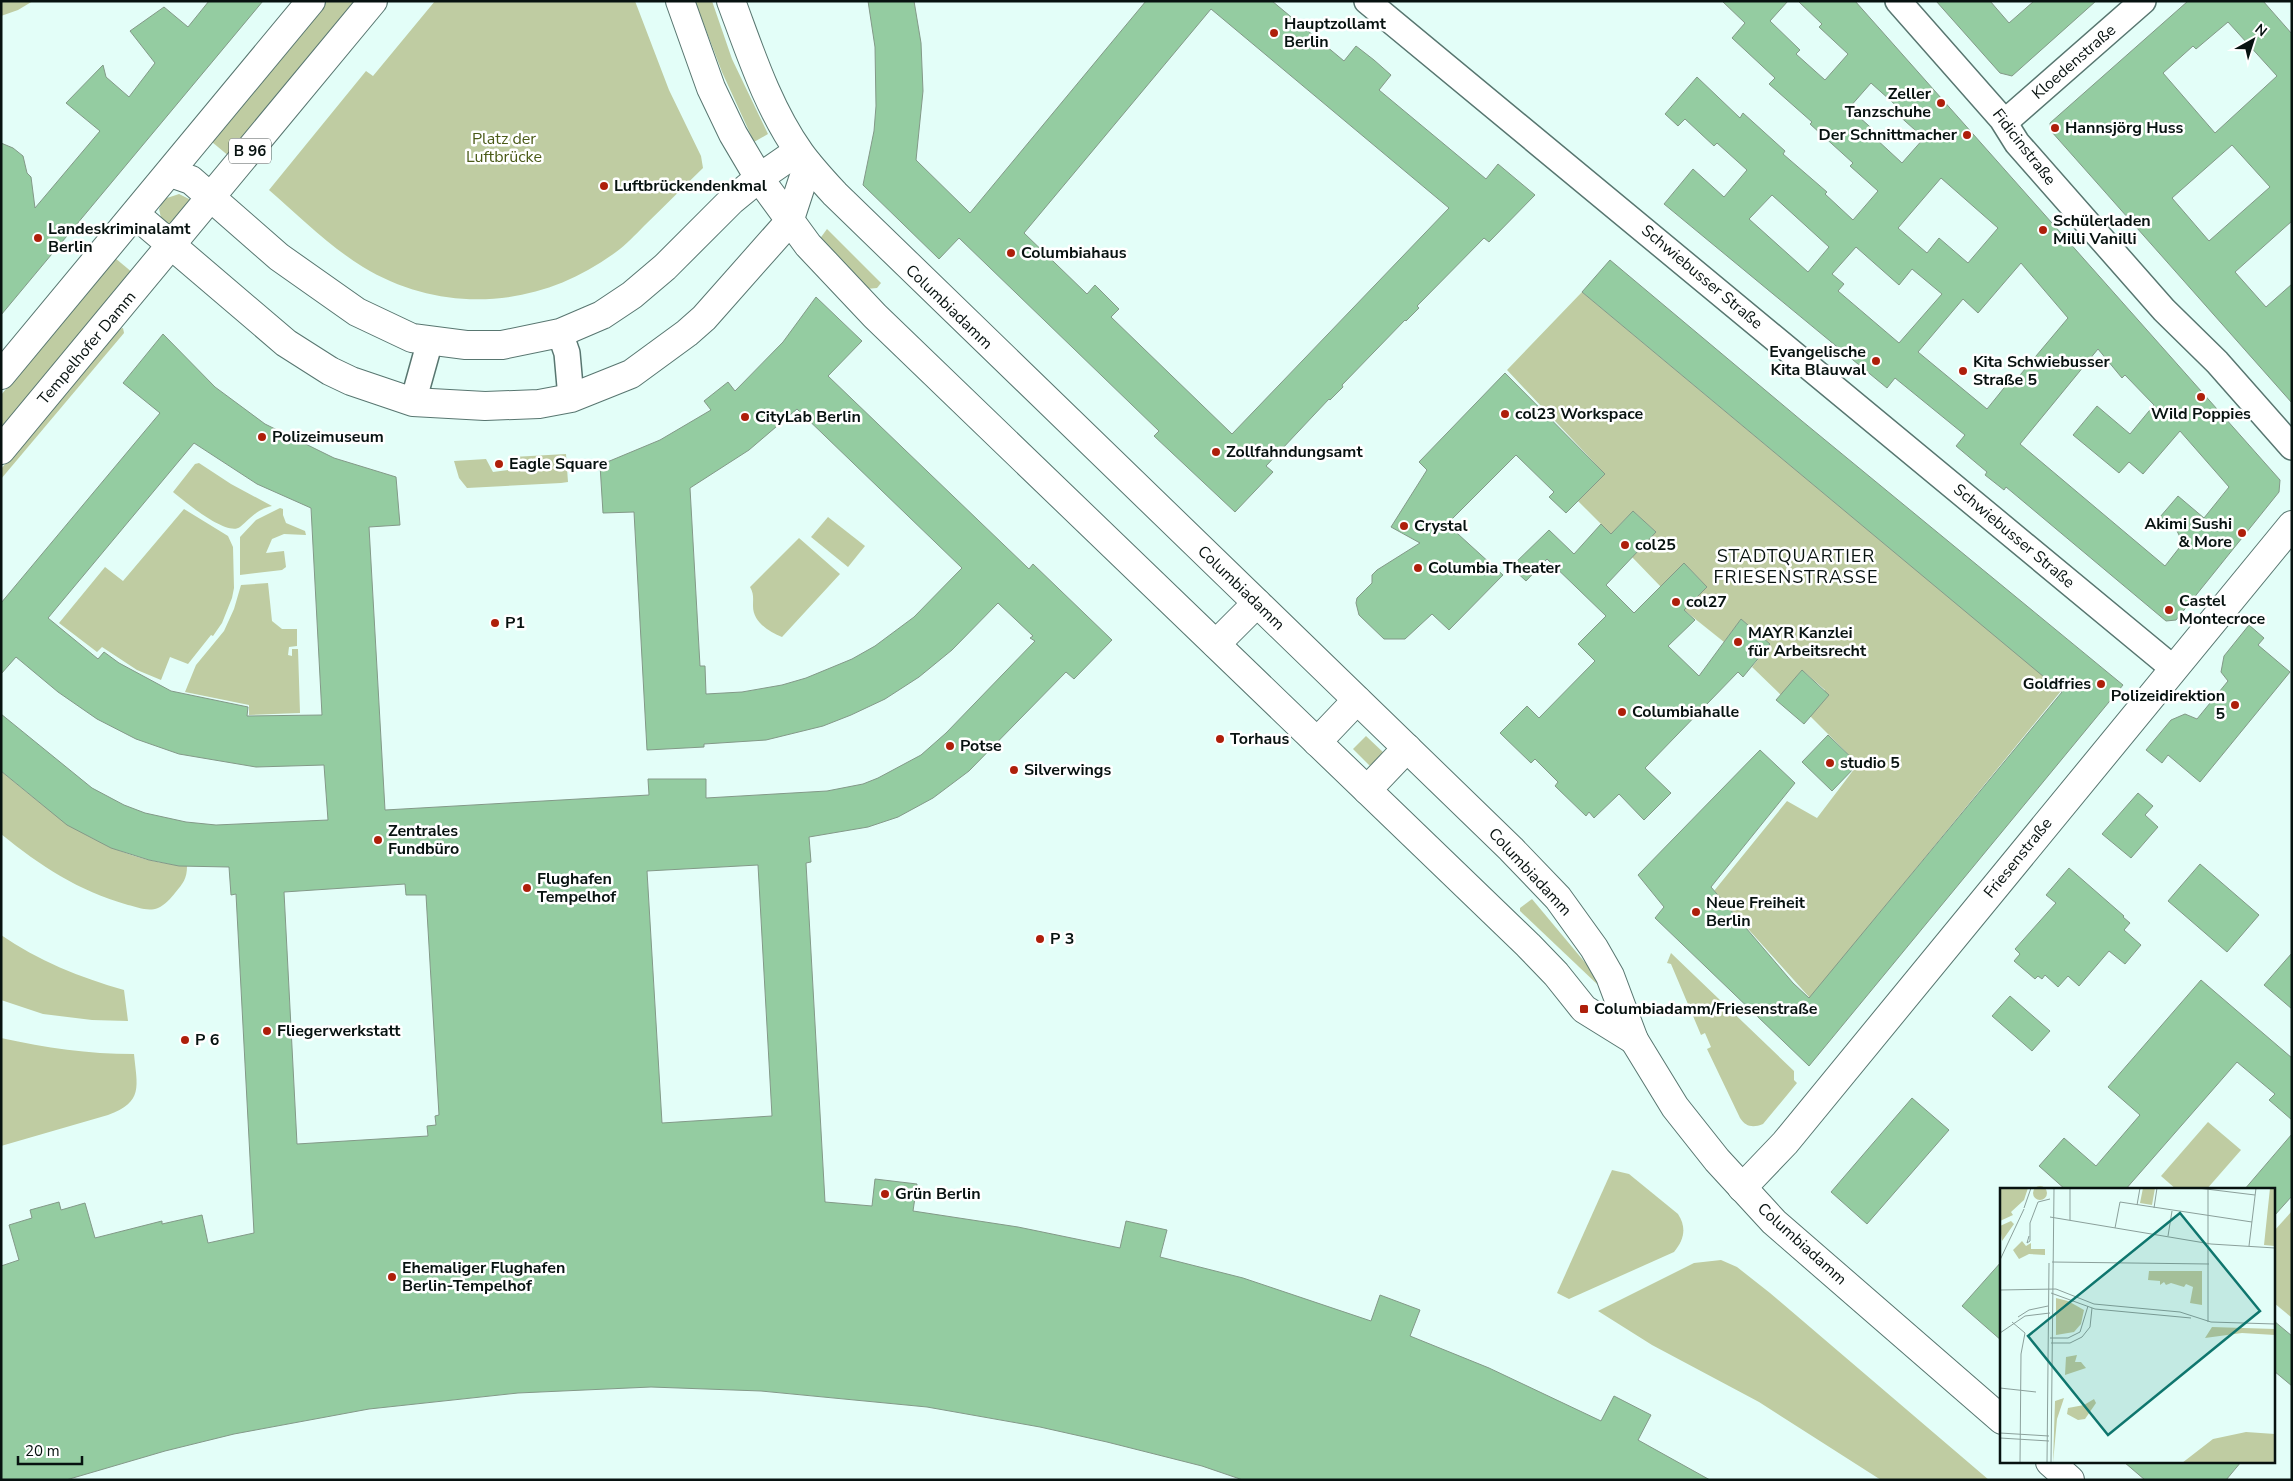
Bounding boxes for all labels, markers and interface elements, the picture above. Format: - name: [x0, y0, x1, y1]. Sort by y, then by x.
- place label: Hauptzollamt Berlin: [1284, 13, 1387, 53]
- north arrow: [2228, 15, 2278, 65]
- street label: Kloedenstraße: [2027, 19, 2121, 105]
- text: N: [2251, 20, 2271, 41]
- marker: Hauptzollamt Berlin: [1268, 27, 1280, 39]
- place label: Zeller Tanzschuhe: [1845, 83, 1932, 123]
- marker: Zeller Tanzschuhe: [1935, 97, 1947, 109]
- street label: Fidicinstraße: [1987, 104, 2061, 190]
- place label: Hannsjörg Huss: [2065, 117, 2184, 139]
- marker: Hannsjörg Huss: [2049, 122, 2061, 134]
- place label: Der Schnittmacher: [1819, 124, 1958, 146]
- park label: Platz der Luftbrücke: [466, 128, 542, 168]
- marker: Der Schnittmacher: [1961, 129, 1973, 141]
- road number: B 96: [229, 138, 271, 164]
- place label: Luftbrückendenkmal: [614, 175, 767, 197]
- marker: Luftbrückendenkmal: [598, 180, 610, 192]
- place label: Schülerladen Milli Vanilli: [2053, 210, 2151, 250]
- place label: Landeskriminalamt Berlin: [48, 218, 191, 258]
- street label: Schwiebusser Straße: [1637, 220, 1767, 334]
- marker: Schülerladen Milli Vanilli: [2037, 224, 2049, 236]
- marker: Landeskriminalamt Berlin: [32, 232, 44, 244]
- place label: Columbiahaus: [1021, 242, 1127, 264]
- marker: Columbiahaus: [1005, 247, 1017, 259]
- street label: Columbiadamm: [901, 260, 997, 354]
- street label: Tempelhofer Damm: [33, 286, 141, 410]
- place label: Evangelische Kita Blauwal: [1769, 341, 1866, 381]
- place label: Kita Schwiebusser Straße 5: [1973, 351, 2110, 391]
- marker: Evangelische Kita Blauwal: [1870, 355, 1882, 367]
- marker: Kita Schwiebusser Straße 5: [1957, 365, 1969, 377]
- marker: Wild Poppies: [2195, 391, 2207, 403]
- place label: col23 Workspace: [1515, 403, 1644, 425]
- place label: Wild Poppies: [2151, 403, 2251, 425]
- place label: CityLab Berlin: [755, 406, 861, 428]
- marker: col23 Workspace: [1499, 408, 1511, 420]
- marker: CityLab Berlin: [739, 411, 751, 423]
- place label: Polizeimuseum: [272, 426, 384, 448]
- marker: Polizeimuseum: [256, 431, 268, 443]
- place label: Zollfahndungsamt: [1226, 441, 1363, 463]
- marker: Zollfahndungsamt: [1210, 446, 1222, 458]
- place label: Eagle Square: [509, 453, 608, 475]
- marker: Eagle Square: [493, 458, 505, 470]
- street label: Schwiebusser Straße: [1949, 479, 2079, 593]
- place label: Akimi Sushi & More: [2144, 513, 2232, 553]
- place label: Crystal: [1414, 515, 1468, 537]
- marker: Crystal: [1398, 520, 1410, 532]
- marker: Akimi Sushi & More: [2236, 527, 2248, 539]
- place label: col25: [1635, 534, 1676, 556]
- marker: col25: [1619, 539, 1631, 551]
- street label: Columbiadamm: [1193, 541, 1289, 635]
- district label: STADTQUARTIER FRIESENSTRASSE: [1714, 544, 1878, 589]
- place label: Columbia Theater: [1428, 557, 1561, 579]
- marker: Columbia Theater: [1412, 562, 1424, 574]
- place label: Castel Montecroce: [2179, 590, 2266, 630]
- place label: col27: [1686, 591, 1727, 613]
- marker: col27: [1670, 596, 1682, 608]
- marker: Castel Montecroce: [2163, 604, 2175, 616]
- place label: P1: [505, 612, 525, 634]
- marker: P1: [489, 617, 501, 629]
- place label: MAYR Kanzlei für Arbeitsrecht: [1748, 622, 1867, 662]
- marker: MAYR Kanzlei für Arbeitsrecht: [1732, 636, 1744, 648]
- place label: Goldfries: [2023, 673, 2091, 695]
- marker: Goldfries: [2095, 678, 2107, 690]
- place label: Polizeidirektion 5: [2111, 685, 2225, 725]
- marker: Polizeidirektion 5: [2229, 699, 2241, 711]
- place label: Columbiahalle: [1632, 701, 1740, 723]
- marker: Columbiahalle: [1616, 706, 1628, 718]
- place label: Torhaus: [1230, 728, 1290, 750]
- marker: Torhaus: [1214, 733, 1226, 745]
- place label: Potse: [960, 735, 1002, 757]
- marker: Potse: [944, 740, 956, 752]
- place label: studio 5: [1840, 752, 1900, 774]
- marker: studio 5: [1824, 757, 1836, 769]
- place label: Silverwings: [1024, 759, 1112, 781]
- marker: Silverwings: [1008, 764, 1020, 776]
- street label: Friesenstraße: [1979, 813, 2057, 903]
- place label: Zentrales Fundbüro: [388, 820, 459, 860]
- street label: Columbiadamm: [1483, 823, 1577, 921]
- marker: Zentrales Fundbüro: [372, 834, 384, 846]
- place label: Flughafen Tempelhof: [537, 868, 617, 908]
- marker: Flughafen Tempelhof: [521, 882, 533, 894]
- place label: Neue Freiheit Berlin: [1706, 892, 1806, 932]
- marker: Neue Freiheit Berlin: [1690, 906, 1702, 918]
- place label: P 3: [1050, 928, 1074, 950]
- marker: P 3: [1034, 933, 1046, 945]
- place label: Columbiadamm/Friesenstraße: [1594, 998, 1818, 1020]
- marker: Columbiadamm/Friesenstraße: [1578, 1003, 1590, 1015]
- place label: Fliegerwerkstatt: [277, 1020, 401, 1042]
- marker: Fliegerwerkstatt: [261, 1025, 273, 1037]
- place label: P 6: [195, 1029, 219, 1051]
- marker: P 6: [179, 1034, 191, 1046]
- place label: Grün Berlin: [895, 1183, 981, 1205]
- marker: Grün Berlin: [879, 1188, 891, 1200]
- inset map: [2000, 1188, 2276, 1464]
- street label: Columbiadamm: [1753, 1198, 1851, 1290]
- place label: Ehemaliger Flughafen Berlin-Tempelhof: [402, 1257, 565, 1297]
- marker: Ehemaliger Flughafen Berlin-Tempelhof: [386, 1271, 398, 1283]
- scale bar: [18, 1434, 81, 1466]
- text: 20 m: [25, 1441, 60, 1461]

